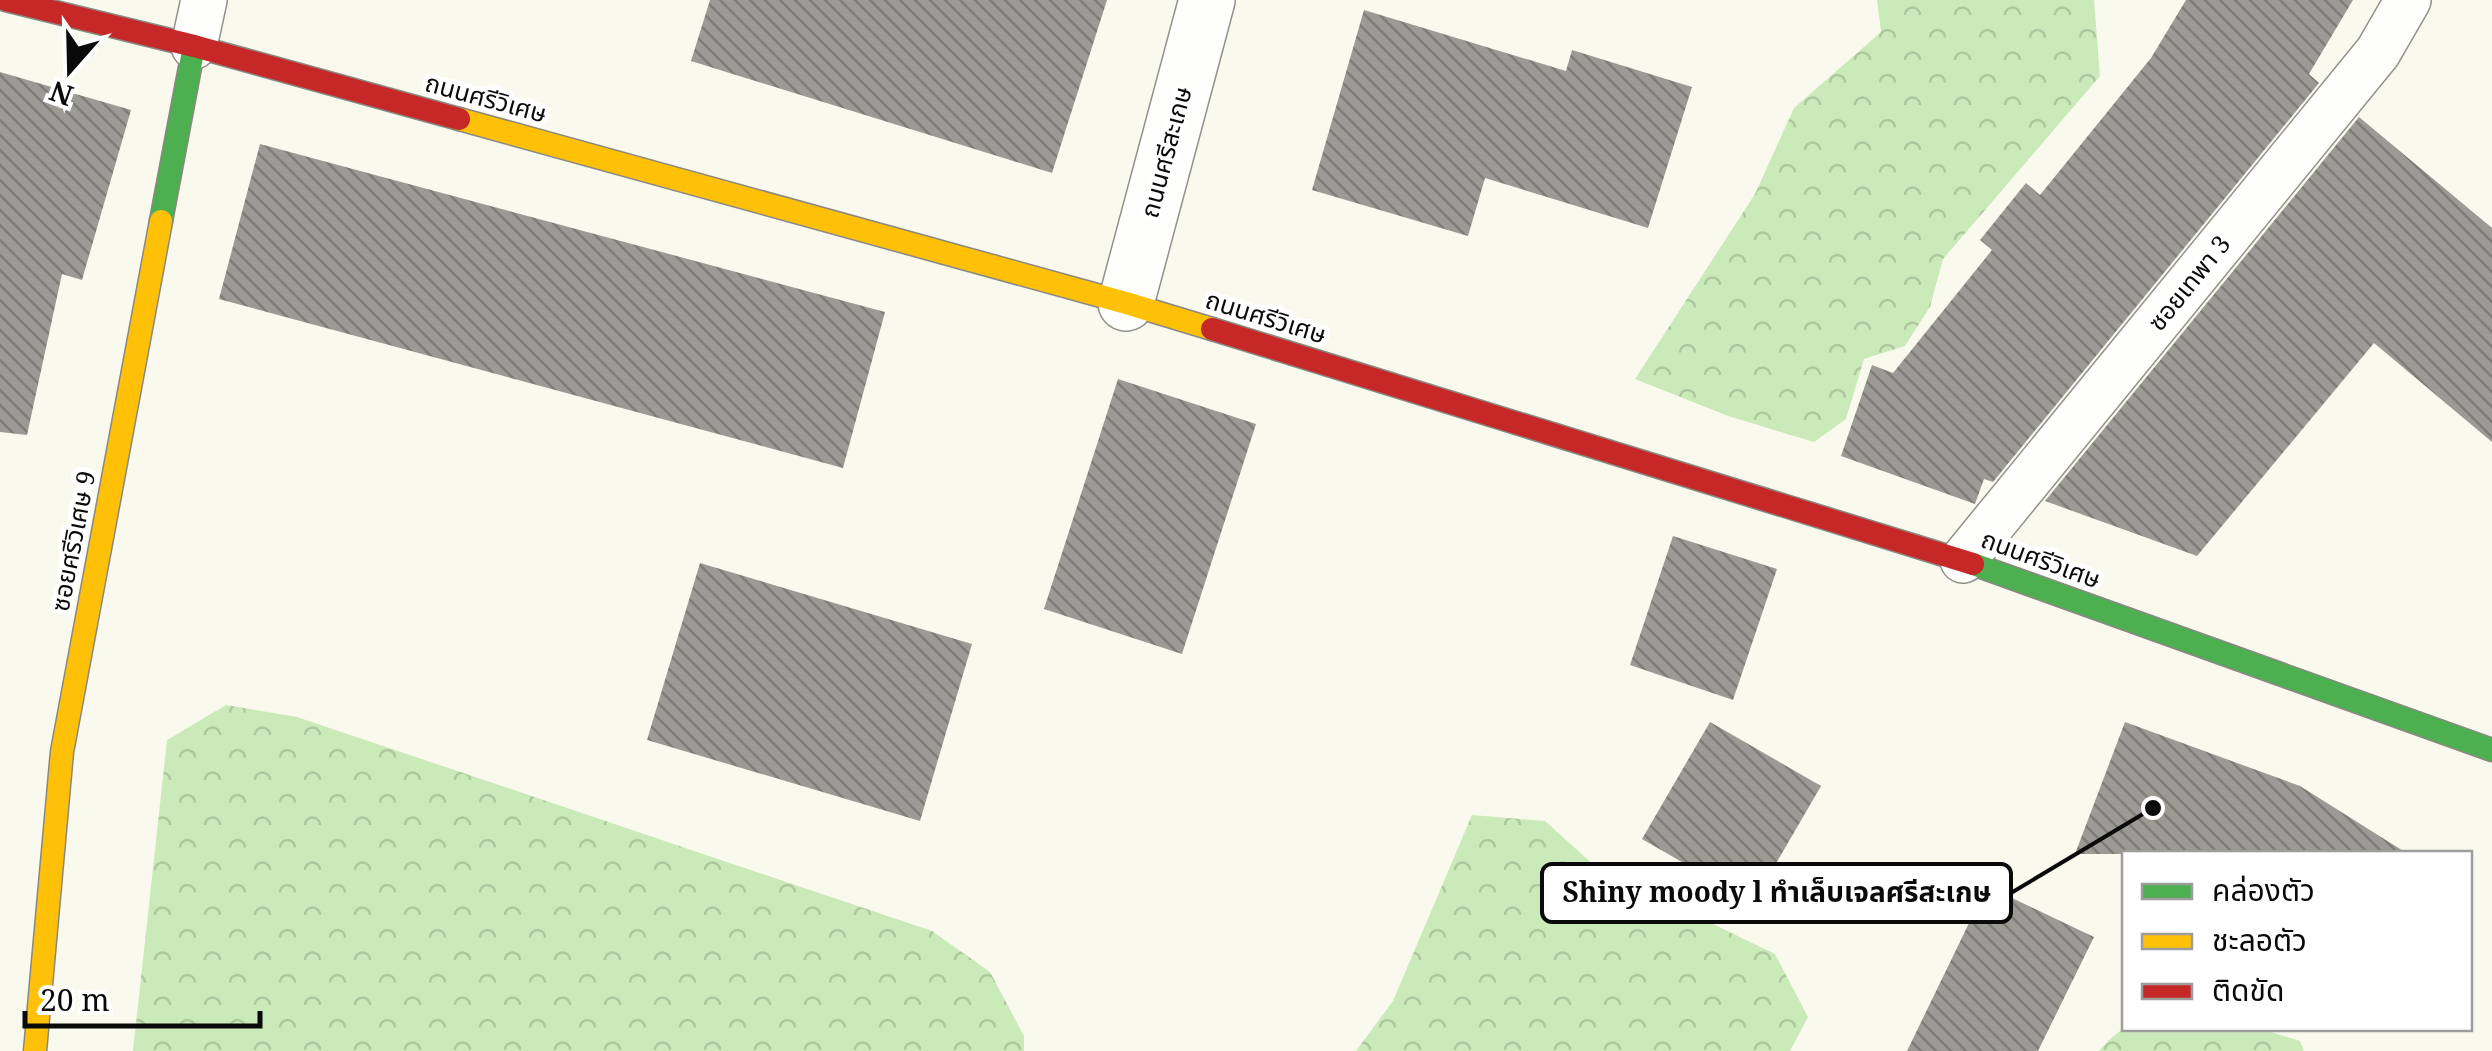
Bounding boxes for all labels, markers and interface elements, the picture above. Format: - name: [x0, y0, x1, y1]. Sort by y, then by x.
- north arrow: [20, 20, 120, 120]
- street label: ถนนศรีวิเศษ: [422, 64, 551, 130]
- text: N: [44, 73, 78, 116]
- street label: ถนนศรีสะเกษ: [1131, 82, 1199, 221]
- street label: ซอยเทพา 3: [2139, 227, 2237, 337]
- street label: ถนนศรีวิเศษ: [1202, 282, 1331, 351]
- street label: ซอยศรีวิเศษ 9: [42, 468, 102, 614]
- street label: ถนนศรีวิเศษ: [1977, 521, 2106, 595]
- legend: [2122, 851, 2472, 1031]
- callout: Shiny moody l ทำเล็บเจลศรีสะเกษ: [1542, 864, 2011, 922]
- text: คล่องตัว: [2212, 869, 2315, 910]
- text: Shiny moody l ทำเล็บเจลศรีสะเกษ: [1563, 872, 1991, 910]
- text: ชะลอตัว: [2212, 919, 2307, 960]
- scale bar: [25, 966, 260, 1028]
- text: ติดขัด: [2212, 969, 2284, 1010]
- text: 20 m: [40, 979, 110, 1020]

